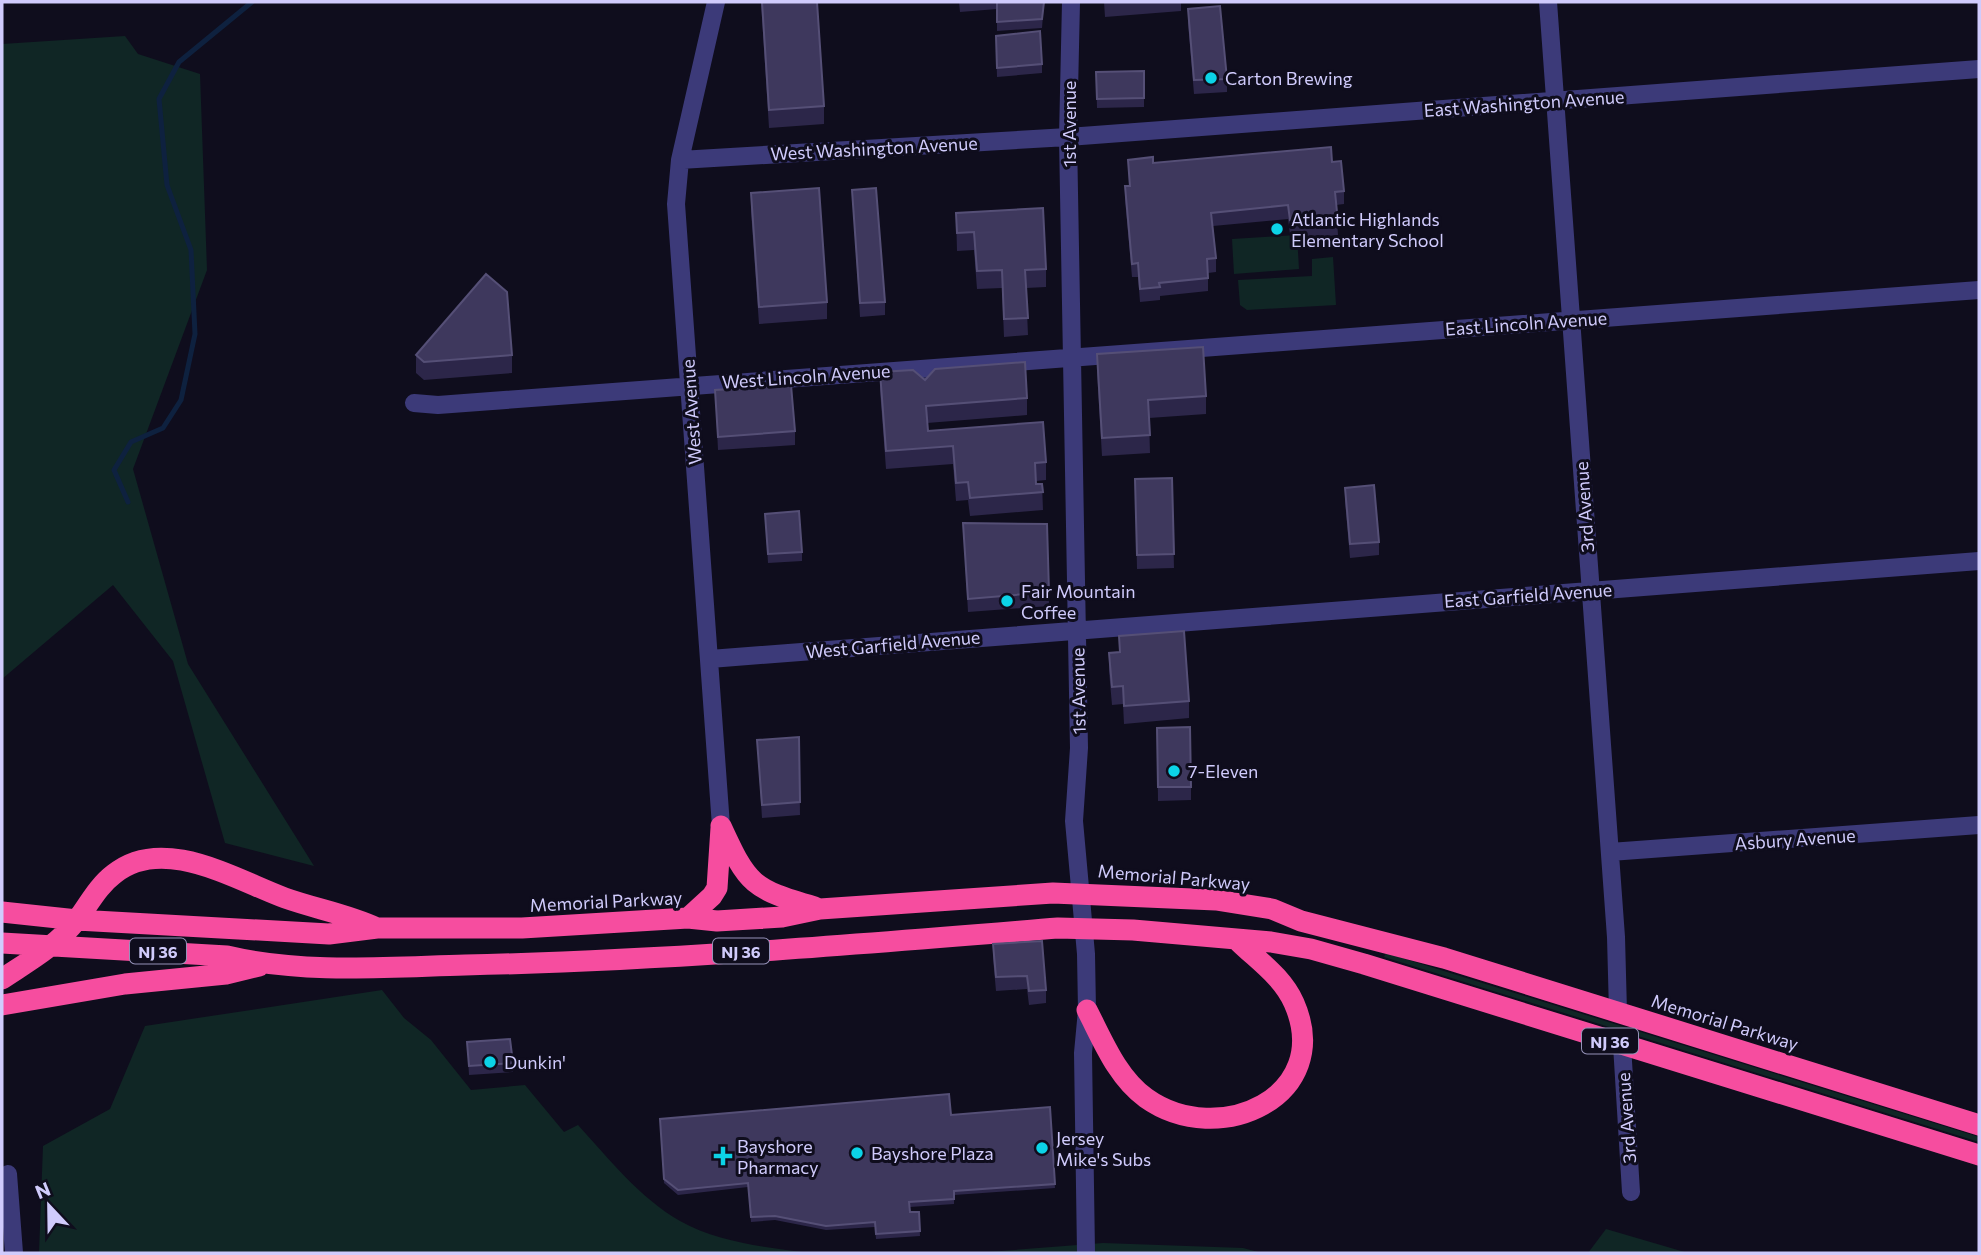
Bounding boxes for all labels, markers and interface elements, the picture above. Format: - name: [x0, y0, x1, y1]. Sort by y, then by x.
- place label: Carton Brewing: [1225, 67, 1353, 89]
- marker: Carton Brewing: [1203, 70, 1219, 86]
- street label: 1st Avenue: [1058, 81, 1080, 167]
- street label: East Washington Avenue: [1423, 85, 1625, 121]
- street label: West Washington Avenue: [770, 132, 978, 164]
- place label: Atlantic Highlands Elementary School: [1291, 208, 1444, 251]
- marker: Atlantic Highlands Elementary School: [1269, 221, 1285, 237]
- street label: East Lincoln Avenue: [1444, 306, 1608, 340]
- street label: West Avenue: [676, 359, 706, 465]
- street label: West Lincoln Avenue: [721, 359, 891, 393]
- street label: 3rd Avenue: [1570, 461, 1598, 553]
- street label: East Garfield Avenue: [1443, 578, 1613, 612]
- place label: Fair Mountain Coffee: [1021, 580, 1136, 623]
- marker: Fair Mountain Coffee: [999, 593, 1015, 609]
- street label: West Garfield Avenue: [805, 625, 981, 663]
- street label: 1st Avenue: [1066, 647, 1090, 735]
- place label: 7-Eleven: [1188, 760, 1258, 782]
- marker: 7-Eleven: [1166, 763, 1182, 779]
- street label: Asbury Avenue: [1734, 824, 1856, 854]
- street label: Memorial Parkway: [1097, 859, 1251, 895]
- street label: Memorial Parkway: [529, 886, 683, 916]
- road number: NJ 36: [130, 939, 186, 964]
- road number: NJ 36: [713, 939, 769, 964]
- street label: Memorial Parkway: [1649, 989, 1801, 1055]
- road number: NJ 36: [1582, 1028, 1638, 1054]
- place label: Dunkin': [504, 1051, 566, 1073]
- marker: Dunkin': [482, 1054, 498, 1070]
- street label: 3rd Avenue: [1612, 1072, 1640, 1164]
- place label: Jersey Mike's Subs: [1056, 1127, 1151, 1170]
- place label: Bayshore Pharmacy: [737, 1135, 819, 1178]
- marker: Jersey Mike's Subs: [1034, 1140, 1050, 1156]
- place label: Bayshore Plaza: [871, 1142, 994, 1164]
- marker: Bayshore Plaza: [849, 1145, 865, 1161]
- marker: Bayshore Pharmacy: [715, 1148, 731, 1164]
- north arrow: [14, 1171, 84, 1241]
- text: N: [32, 1176, 53, 1203]

